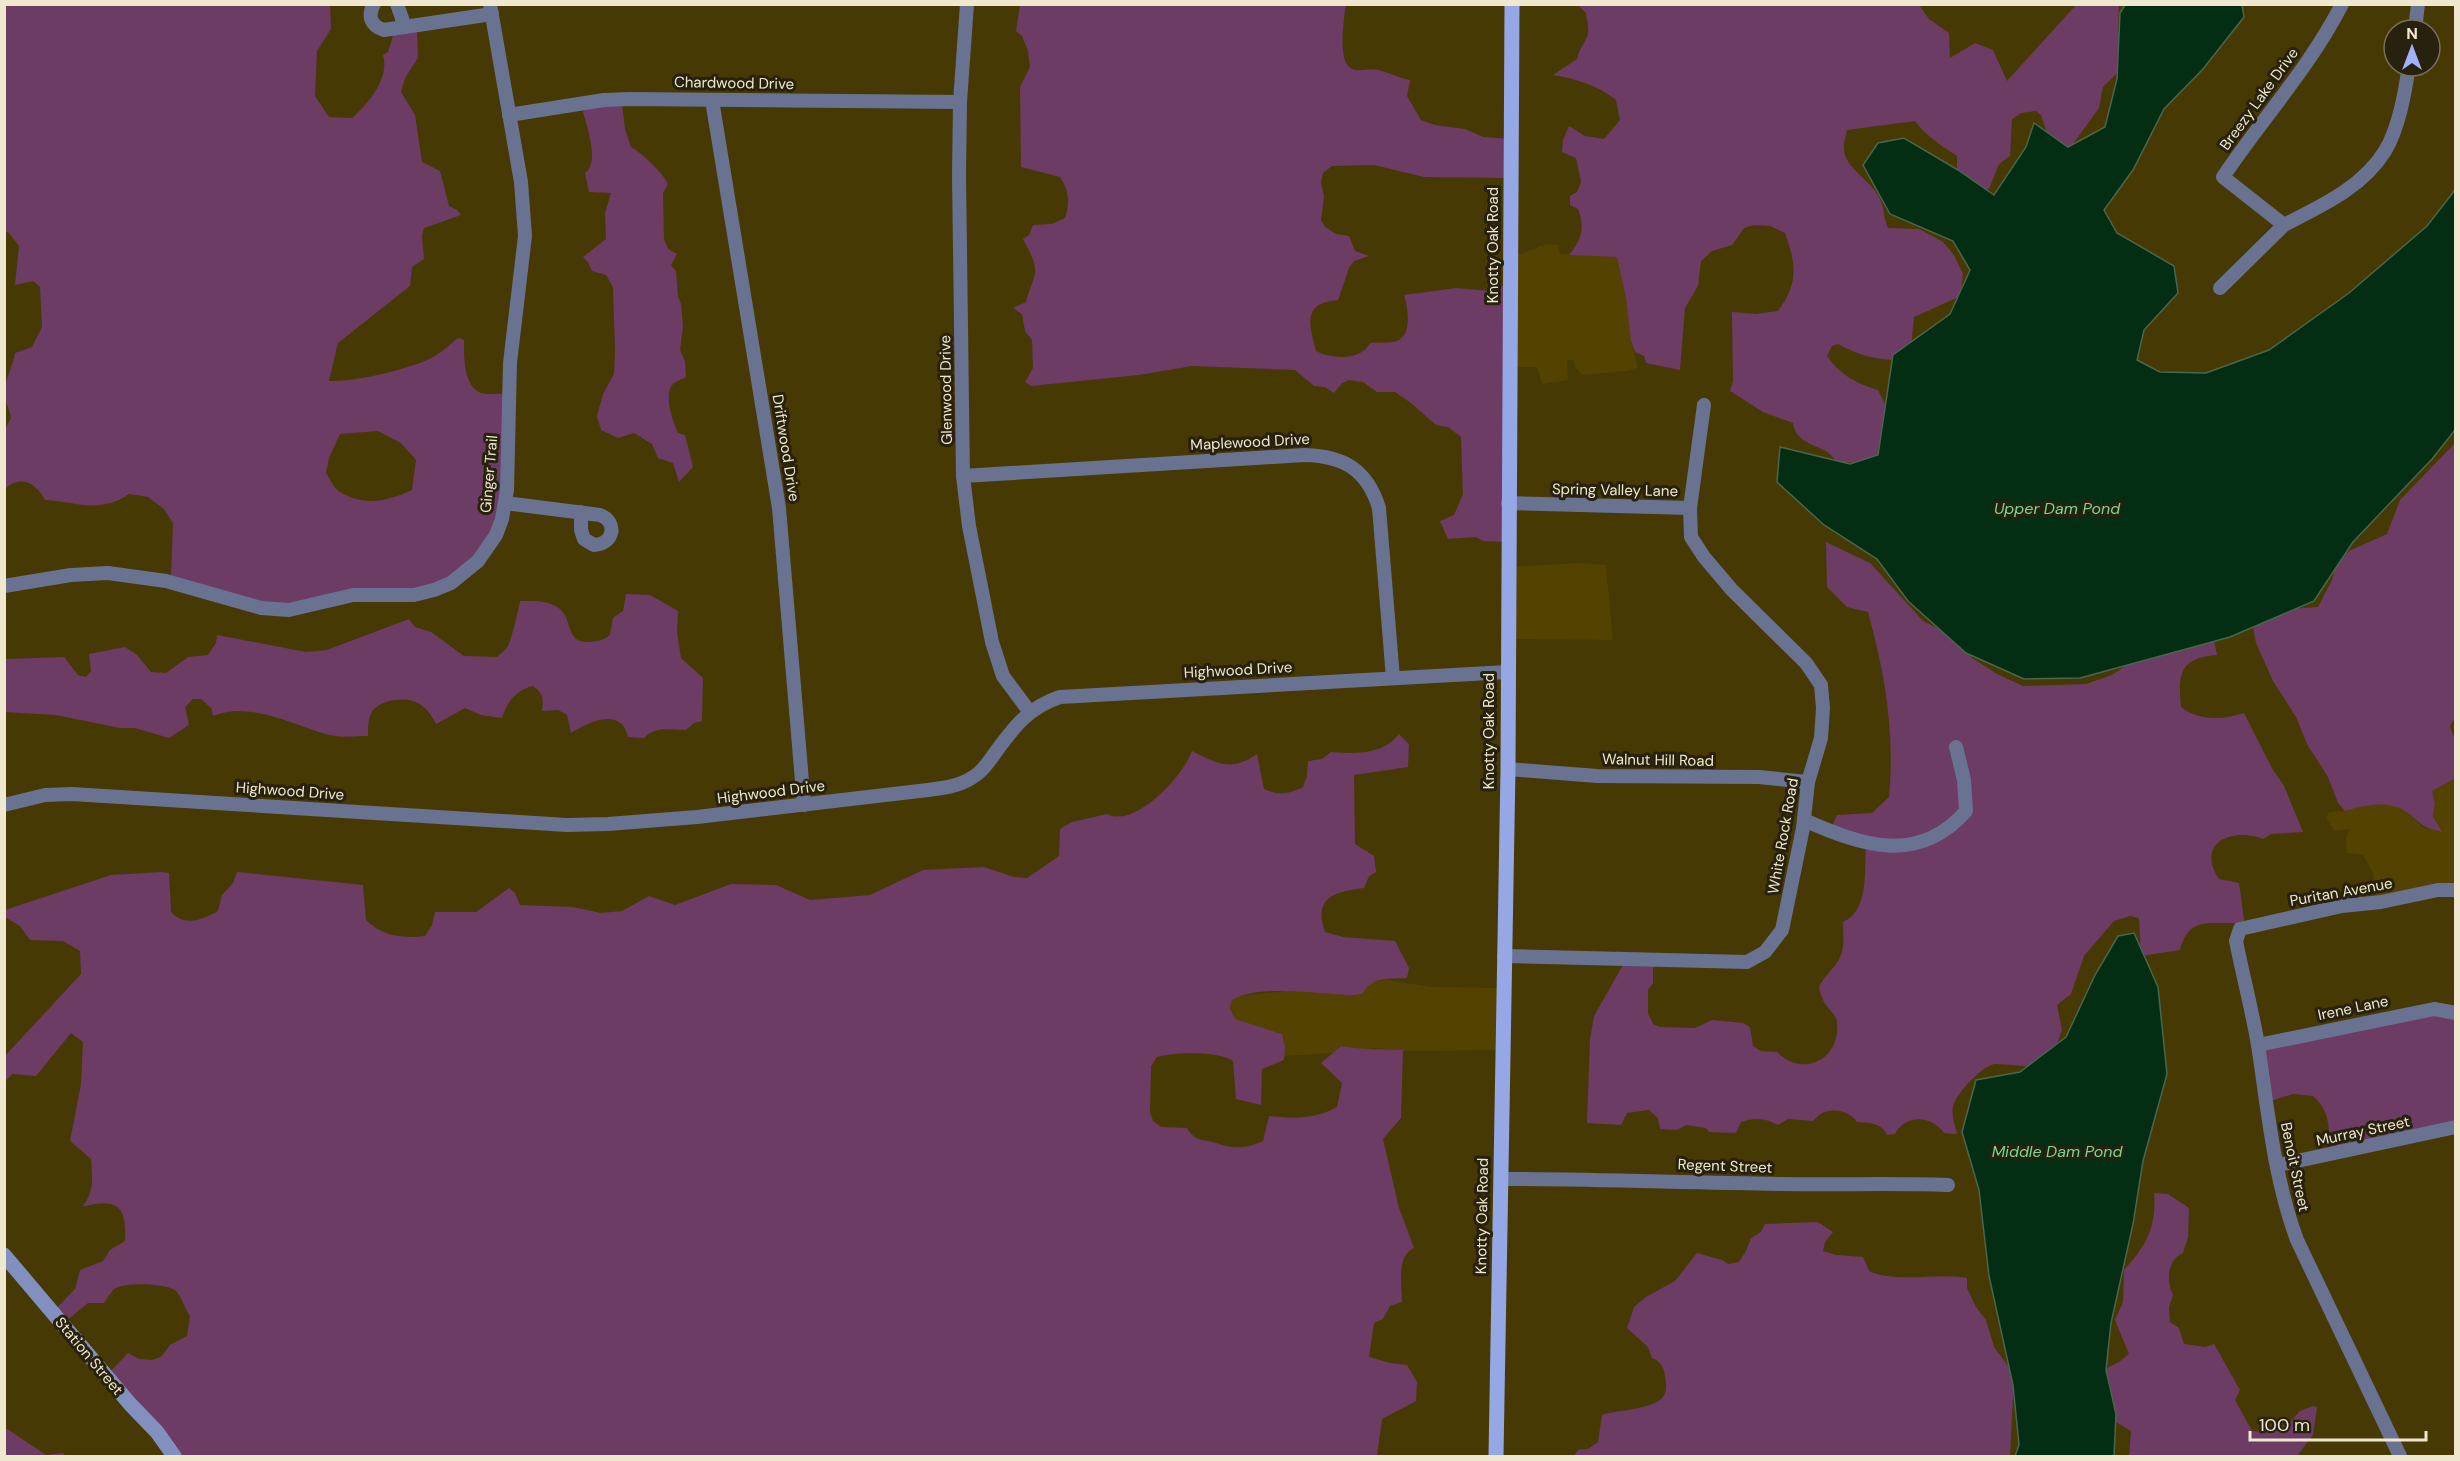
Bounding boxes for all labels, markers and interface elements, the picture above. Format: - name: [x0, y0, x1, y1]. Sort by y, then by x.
- north arrow: [2382, 18, 2442, 78]
- text: N: [2406, 23, 2418, 44]
- street label: Breezy Lake Drive: [2215, 44, 2303, 154]
- street label: Chardwood Drive: [674, 72, 794, 94]
- street label: Knotty Oak Road: [1483, 187, 1503, 303]
- street label: Glenwood Drive: [935, 335, 957, 445]
- street label: Driftwood Drive: [768, 393, 804, 503]
- street label: Maplewood Drive: [1190, 429, 1310, 455]
- street label: Ginger Trail: [476, 434, 502, 514]
- street label: Spring Valley Lane: [1552, 479, 1678, 501]
- water label: Upper Dam Pond: [1994, 498, 2121, 519]
- street label: Highwood Drive: [1183, 657, 1293, 683]
- street label: Knotty Oak Road: [1479, 673, 1499, 789]
- street label: Walnut Hill Road: [1602, 749, 1714, 771]
- street label: Highwood Drive: [716, 775, 826, 809]
- street label: White Rock Road: [1763, 776, 1803, 896]
- street label: Highwood Drive: [235, 777, 345, 805]
- street label: Puritan Avenue: [2288, 873, 2394, 911]
- street label: Irene Lane: [2316, 991, 2390, 1025]
- street label: Murray Street: [2314, 1111, 2412, 1151]
- street label: Benoit Street: [2276, 1120, 2314, 1214]
- water label: Middle Dam Pond: [1992, 1141, 2123, 1162]
- street label: Regent Street: [1677, 1154, 1773, 1178]
- street label: Knotty Oak Road: [1471, 1158, 1493, 1274]
- street label: Station Street: [50, 1313, 128, 1399]
- scale bar: [2250, 1404, 2426, 1442]
- text: 100 m: [2259, 1413, 2310, 1437]

